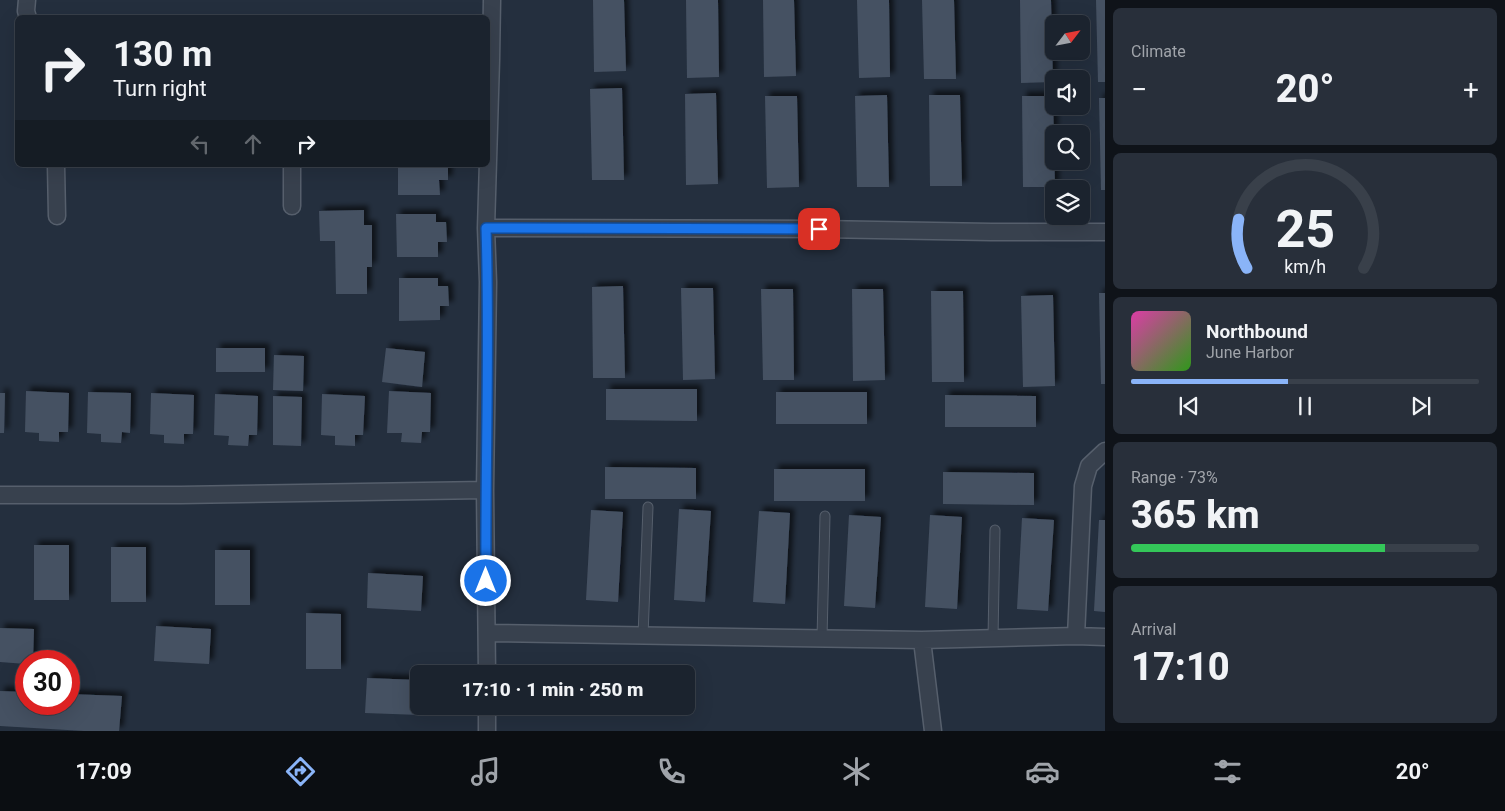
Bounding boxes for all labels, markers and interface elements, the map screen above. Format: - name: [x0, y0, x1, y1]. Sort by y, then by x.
- north arrow: [1045, 15, 1090, 60]
- map controls: [1045, 15, 1090, 225]
- text: 130 m: [113, 34, 212, 75]
- icon: right: [30, 35, 95, 100]
- text: Climate: [1131, 42, 1186, 61]
- text: 20°: [1276, 67, 1334, 111]
- button: sound: [1045, 70, 1090, 115]
- text: −: [1131, 73, 1147, 106]
- text: +: [1463, 73, 1479, 106]
- text: Turn right: [113, 76, 207, 101]
- button: search: [1045, 125, 1090, 170]
- icon: left: [186, 130, 214, 158]
- icon: ahead: [239, 130, 267, 158]
- icon: right: [292, 130, 320, 158]
- button: layers: [1045, 180, 1090, 225]
- text: 25: [1275, 199, 1335, 260]
- pin: [798, 208, 840, 250]
- icon: arrive: [805, 215, 833, 243]
- text: km/h: [1284, 256, 1326, 277]
- text: Northbound: [1206, 320, 1308, 343]
- text: June Harbor: [1206, 343, 1294, 362]
- icon: previous: [1175, 392, 1203, 420]
- icon: pause: [1291, 392, 1319, 420]
- icon: next: [1407, 392, 1435, 420]
- text: Range · 73%: [1131, 468, 1218, 487]
- text: 365 km: [1131, 493, 1260, 537]
- position arrow: [459, 554, 511, 606]
- text: Arrival: [1131, 620, 1176, 639]
- text: 17:10: [1131, 645, 1230, 689]
- speed limit sign: 30: [15, 650, 80, 715]
- text: 17:10 · 1 min · 250 m: [461, 678, 644, 701]
- icon: directions: [283, 754, 318, 789]
- icon: music: [468, 754, 503, 789]
- icon: phone: [654, 754, 689, 789]
- icon: climate: [839, 754, 874, 789]
- icon: car: [1025, 754, 1060, 789]
- icon: filters: [1210, 754, 1245, 789]
- text: 17:09: [75, 759, 132, 784]
- text: 20°: [1396, 759, 1430, 784]

